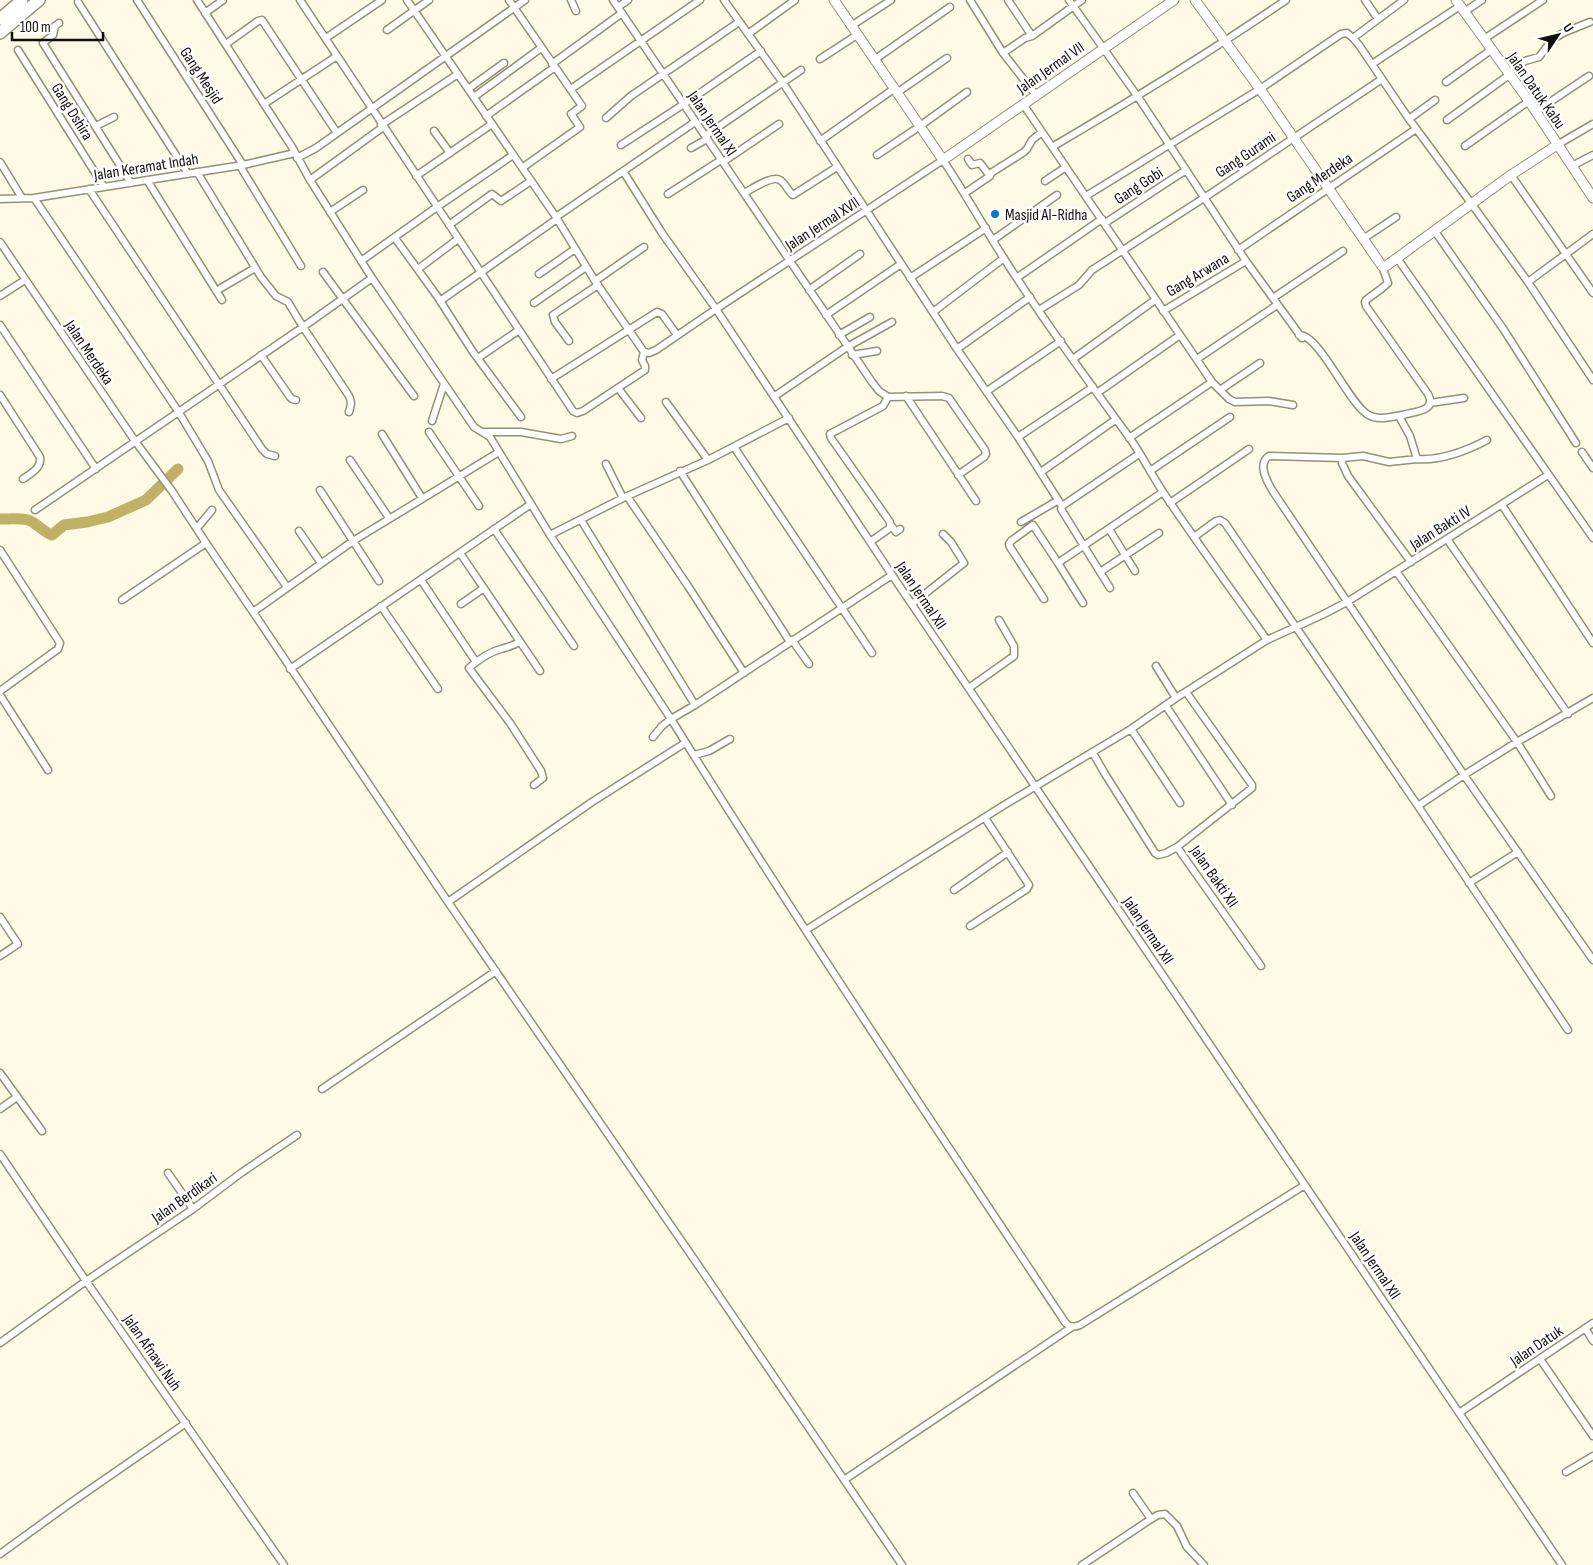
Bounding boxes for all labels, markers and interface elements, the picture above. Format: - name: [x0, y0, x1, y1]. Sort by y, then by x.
- scale bar: [12, 10, 104, 42]
- north arrow: [1533, 10, 1583, 60]
- text: 100 m: [20, 18, 51, 37]
- text: U: [1559, 20, 1577, 36]
- street label: Jalan Jermal VII: [1013, 38, 1088, 99]
- street label: Gang Mesjid: [175, 44, 226, 108]
- street label: Jalan Datuk Kabu: [1502, 48, 1569, 133]
- street label: Gang Dshira: [47, 80, 97, 144]
- street label: Jalan Jermal XI: [683, 87, 740, 160]
- street label: Gang Gurami: [1212, 128, 1279, 182]
- street label: Gang Merdeka: [1283, 149, 1356, 207]
- street label: Jalan Keramat Indah: [92, 150, 200, 185]
- street label: Gang Gobi: [1111, 164, 1167, 209]
- street label: Jalan Jermal XVII: [781, 193, 864, 256]
- place label: Masjid Al-Ridha: [1005, 206, 1087, 225]
- marker: Masjid Al-Ridha: [989, 208, 1001, 220]
- street label: Gang Arwana: [1163, 249, 1233, 301]
- street label: Jalan Merdeka: [60, 316, 117, 389]
- street label: Jalan Bakti IV: [1406, 502, 1475, 555]
- street label: Jalan Jermal XII: [891, 558, 950, 633]
- street label: Jalan Bakti XII: [1185, 841, 1242, 911]
- street label: Jalan Jermal XII: [1118, 893, 1177, 968]
- street label: Jalan Berdikari: [148, 1169, 221, 1228]
- street label: Jalan Jermal XII: [1345, 1228, 1404, 1303]
- street label: Jalan Afnawi Nuh: [118, 1310, 185, 1395]
- street label: Jalan Datuk: [1506, 1322, 1567, 1371]

